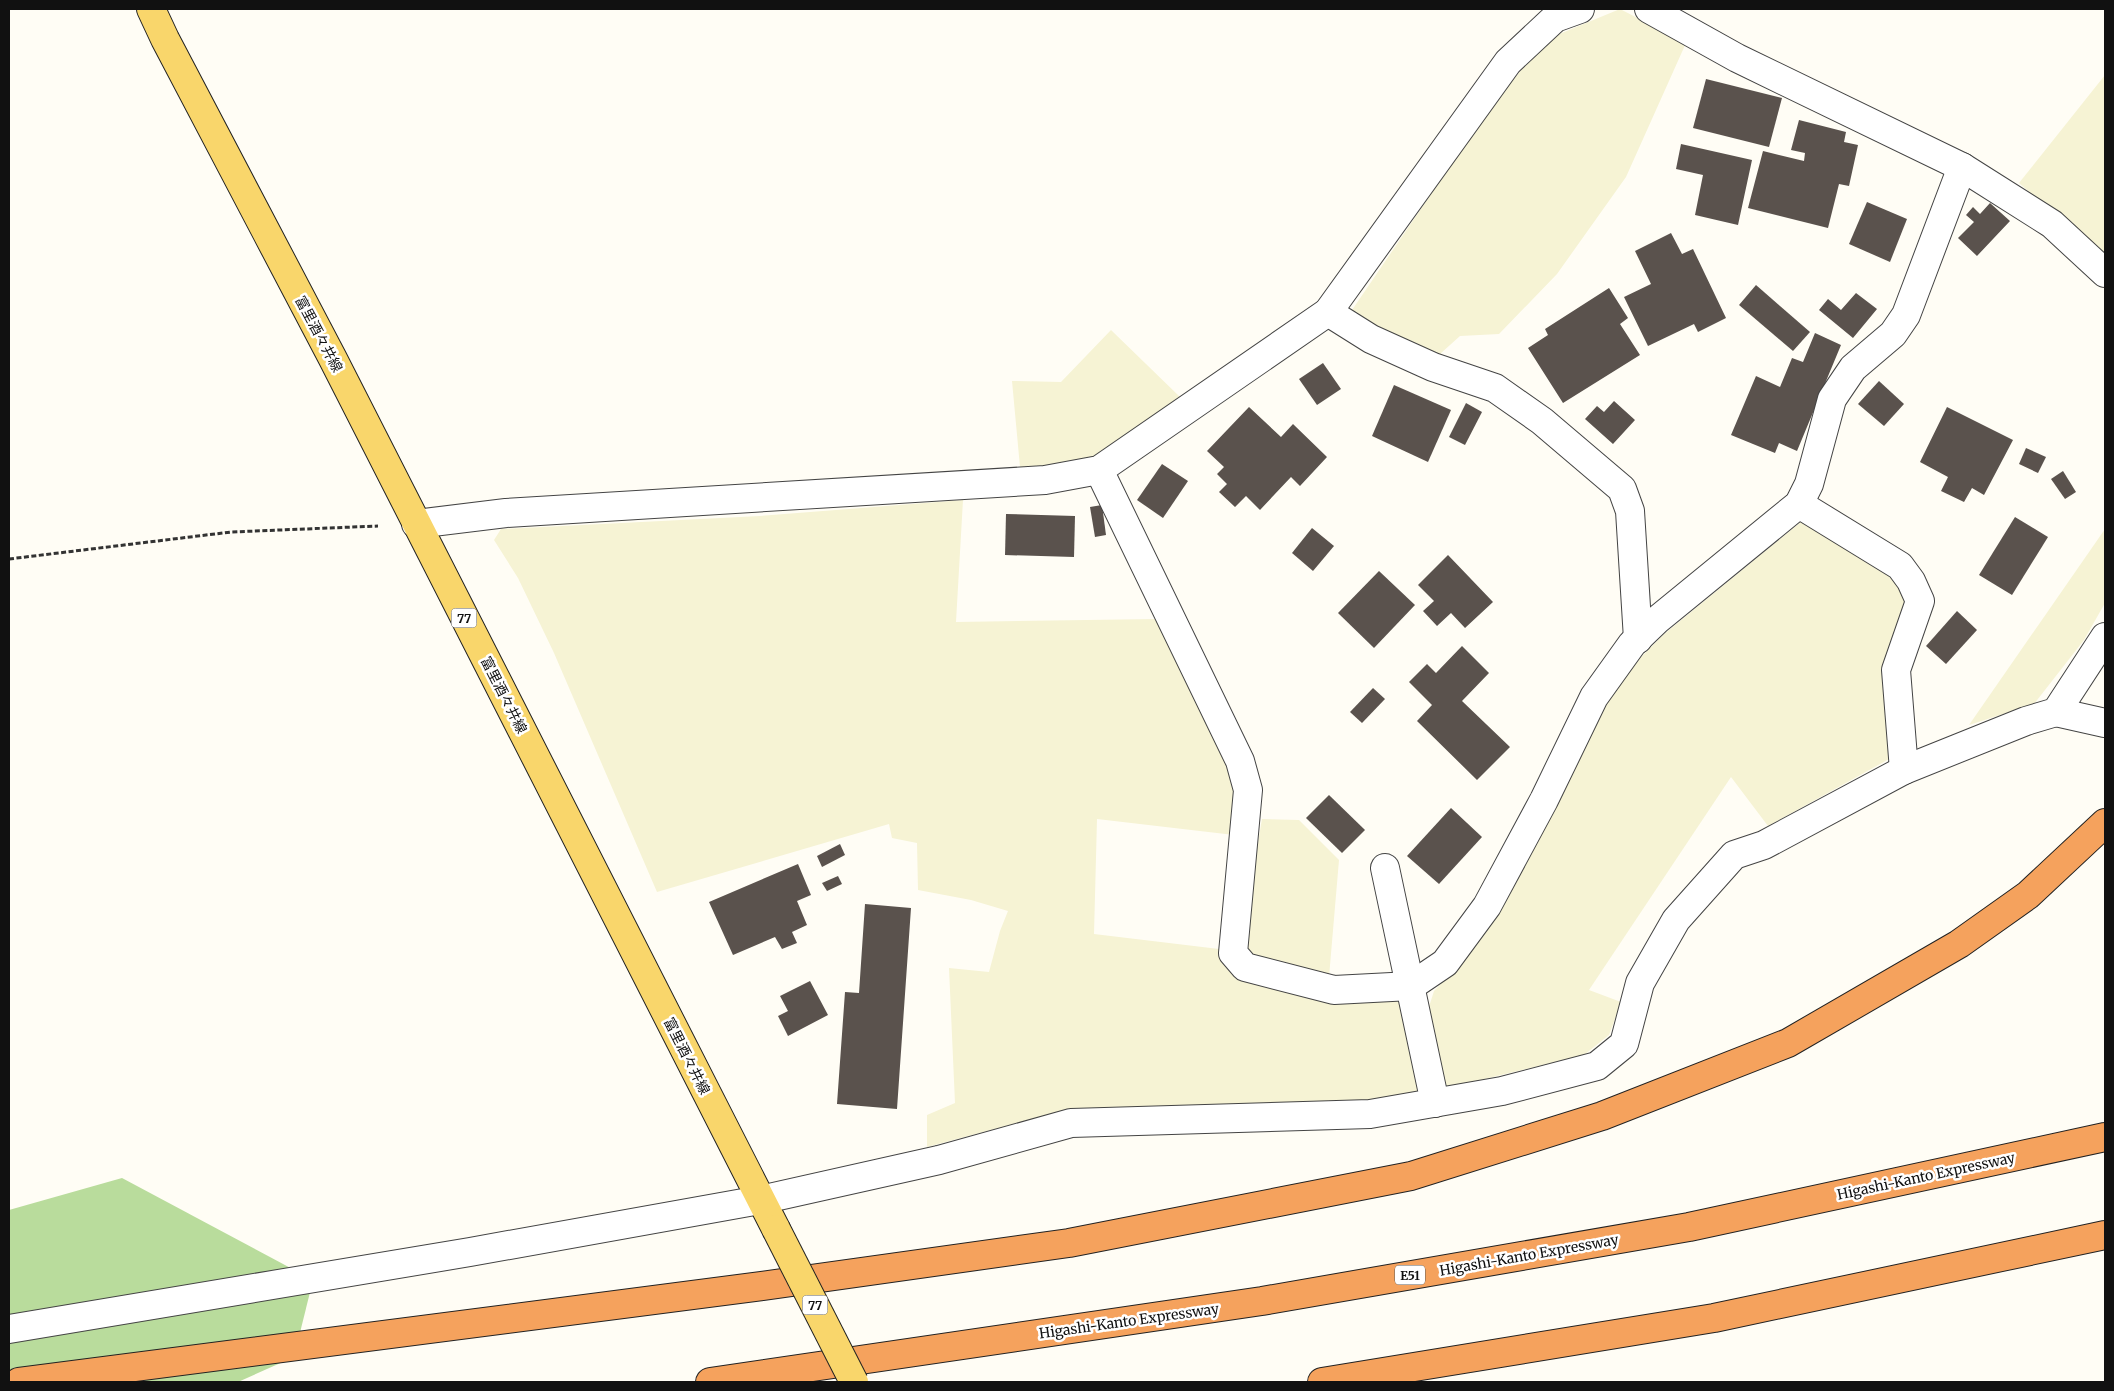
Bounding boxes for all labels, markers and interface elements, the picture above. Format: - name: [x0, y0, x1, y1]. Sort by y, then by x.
- street label: 富里酒々井線: [291, 293, 347, 375]
- road number: 77: [452, 608, 476, 628]
- street label: 富里酒々井線: [477, 653, 531, 737]
- street label: 富里酒々井線: [660, 1014, 714, 1098]
- street label: Higashi-Kanto Expressway: [1835, 1148, 2017, 1204]
- street label: Higashi-Kanto Expressway: [1438, 1230, 1621, 1280]
- road number: E51: [1395, 1266, 1425, 1284]
- road number: 77: [802, 1296, 828, 1314]
- street label: Higashi-Kanto Expressway: [1038, 1299, 1221, 1343]

